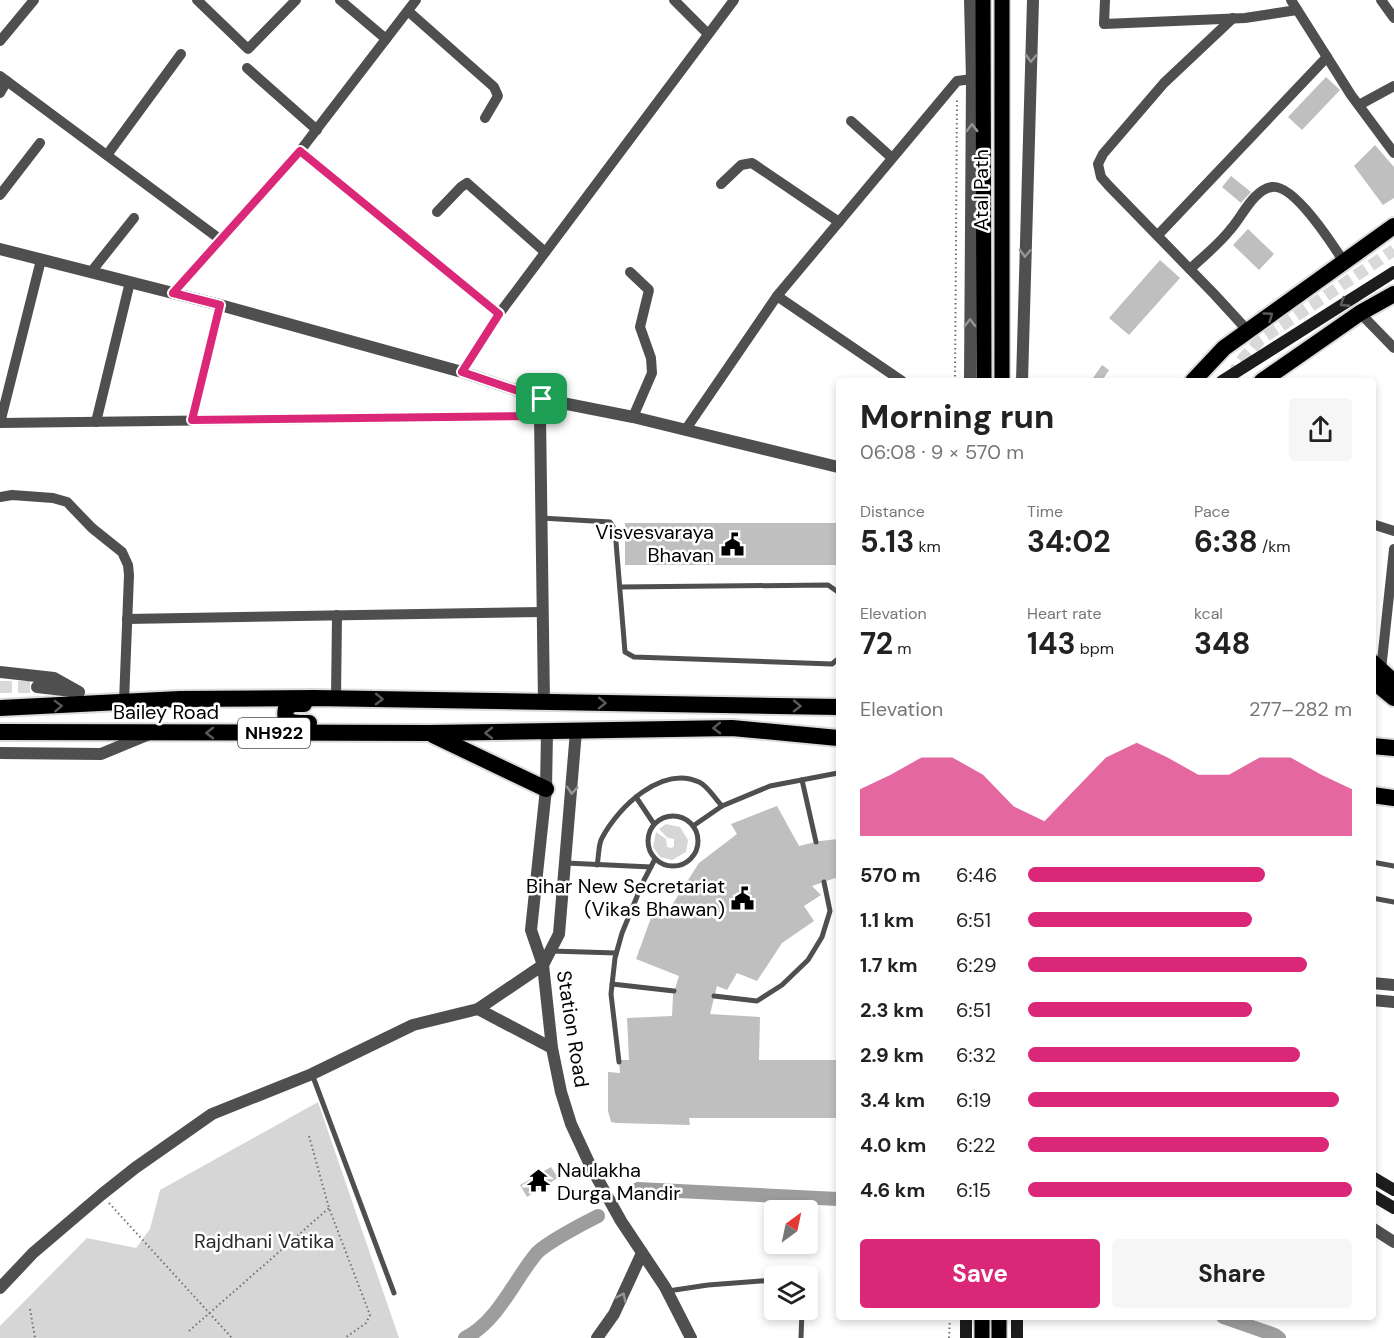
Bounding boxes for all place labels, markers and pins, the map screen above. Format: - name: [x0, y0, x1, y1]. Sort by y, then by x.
- pin: [516, 373, 567, 424]
- place label: Visvesvaraya Bhavan: [595, 519, 714, 568]
- public building icon: Visvesvaraya Bhavan: [719, 531, 745, 557]
- place label: Bihar New Secretariat (Vikas Bhawan): [526, 873, 725, 922]
- public building icon: Bihar New Secretariat (Vikas Bhawan): [730, 885, 756, 911]
- place label: Naulakha Durga Mandir: [557, 1157, 681, 1206]
- temple icon: Naulakha Durga Mandir: [526, 1168, 552, 1194]

